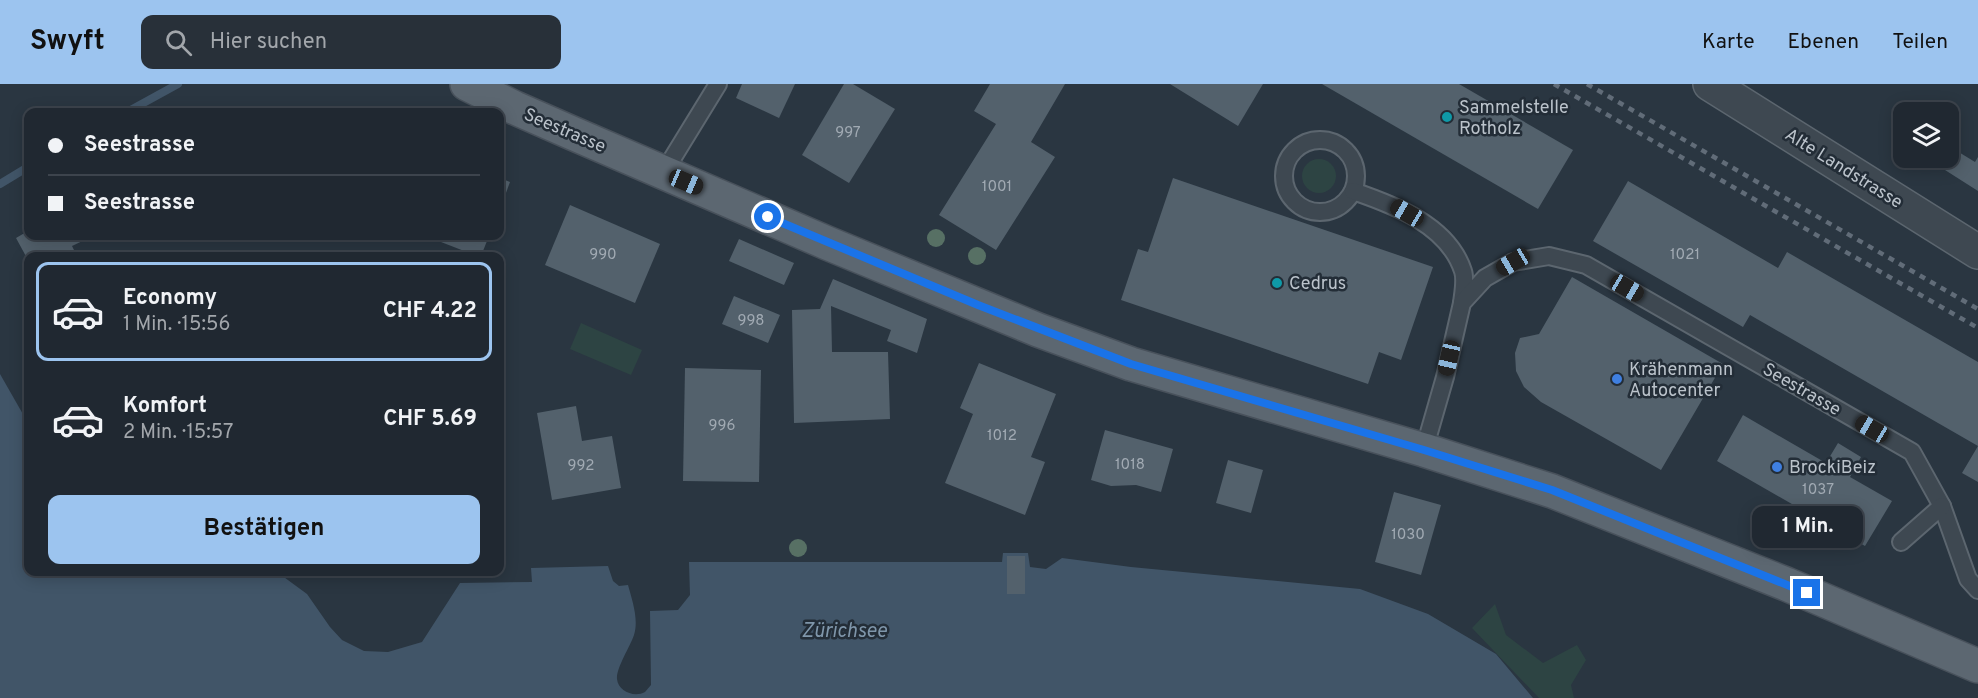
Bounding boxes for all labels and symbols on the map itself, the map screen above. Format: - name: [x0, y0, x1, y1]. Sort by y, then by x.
- place label: Sammelstelle Rotholz: [1459, 97, 1569, 141]
- street label: Seestrasse: [520, 104, 609, 159]
- marker: Sammelstelle Rotholz: [1440, 110, 1454, 124]
- house number: 997: [835, 124, 861, 143]
- street label: Alte Landstrasse: [1780, 124, 1906, 215]
- car: [666, 167, 706, 197]
- house number: 1001: [982, 178, 1012, 197]
- car: [1387, 196, 1427, 230]
- route start: [754, 203, 781, 230]
- car: [1493, 245, 1533, 279]
- house number: 990: [589, 246, 617, 265]
- house number: 1021: [1670, 246, 1700, 265]
- car: [1607, 271, 1647, 305]
- place label: Cedrus: [1289, 273, 1346, 296]
- marker: Cedrus: [1270, 276, 1284, 290]
- house number: 998: [737, 312, 765, 331]
- car: [1436, 338, 1462, 378]
- place label: Krähenmann Autocenter: [1629, 359, 1733, 403]
- street label: Seestrasse: [1758, 359, 1845, 422]
- marker: Krähenmann Autocenter: [1610, 372, 1624, 386]
- car: [1852, 412, 1892, 446]
- house number: 996: [709, 417, 735, 436]
- house number: 1012: [987, 427, 1017, 446]
- house number: 1018: [1115, 456, 1145, 475]
- house number: 992: [567, 457, 595, 476]
- place label: BrockiBeiz: [1789, 457, 1876, 480]
- marker: BrockiBeiz: [1770, 460, 1784, 474]
- house number: 1037: [1802, 481, 1834, 500]
- callout: 1 Min.: [1752, 506, 1862, 548]
- house number: 1030: [1391, 526, 1425, 545]
- route end: [1793, 579, 1820, 606]
- water label: Zürichsee: [801, 619, 888, 645]

